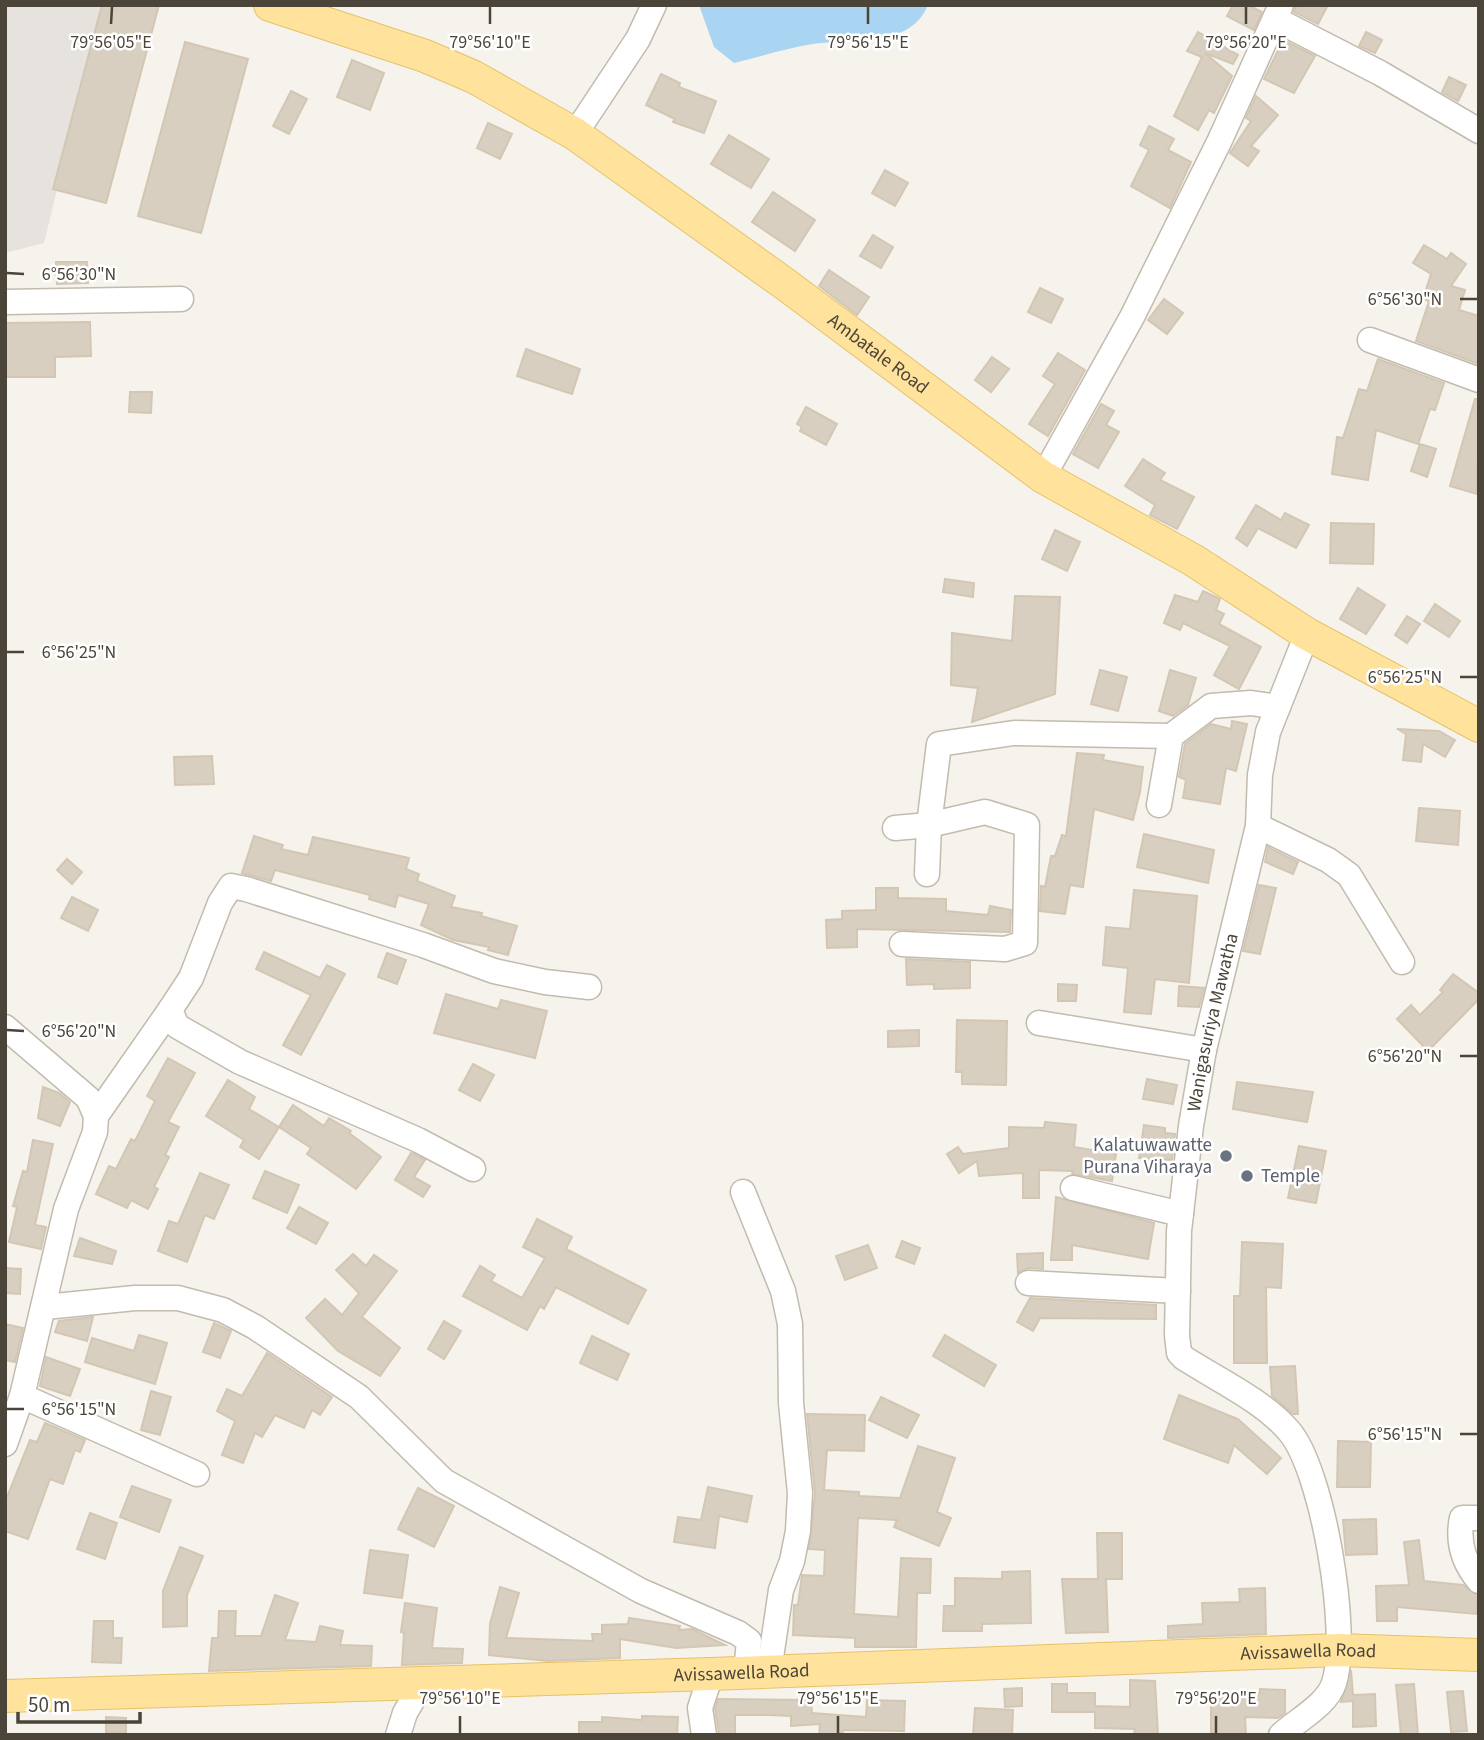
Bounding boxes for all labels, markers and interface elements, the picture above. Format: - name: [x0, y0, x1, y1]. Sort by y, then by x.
- text: 79°56'05"E: [70, 30, 152, 55]
- text: 79°56'10"E: [449, 30, 531, 55]
- text: 79°56'15"E: [827, 30, 909, 55]
- text: 79°56'20"E: [1205, 30, 1287, 55]
- text: 6°56'30"N: [42, 262, 116, 287]
- text: 6°56'30"N: [1368, 287, 1442, 312]
- street label: Ambatale Road: [822, 307, 934, 401]
- text: 6°56'25"N: [42, 640, 116, 665]
- text: 6°56'25"N: [1368, 665, 1442, 690]
- street label: Wanigasuriya Mawatha: [1180, 930, 1245, 1114]
- text: 6°56'20"N: [42, 1019, 116, 1044]
- text: 6°56'20"N: [1368, 1044, 1442, 1069]
- place label: Kalatuwawatte Purana Viharaya: [1083, 1132, 1212, 1181]
- marker: Kalatuwawatte Purana Viharaya: [1218, 1148, 1234, 1164]
- place label: Temple: [1261, 1163, 1320, 1190]
- marker: Temple: [1239, 1168, 1255, 1184]
- text: 6°56'15"N: [42, 1397, 116, 1422]
- text: 6°56'15"N: [1368, 1422, 1442, 1447]
- street label: Avissawella Road: [1240, 1636, 1377, 1667]
- street label: Avissawella Road: [673, 1657, 810, 1689]
- scale bar: [18, 1680, 140, 1724]
- text: 79°56'10"E: [419, 1686, 501, 1711]
- text: 79°56'15"E: [797, 1686, 879, 1711]
- text: 79°56'20"E: [1175, 1686, 1257, 1711]
- text: 50 m: [28, 1690, 70, 1720]

